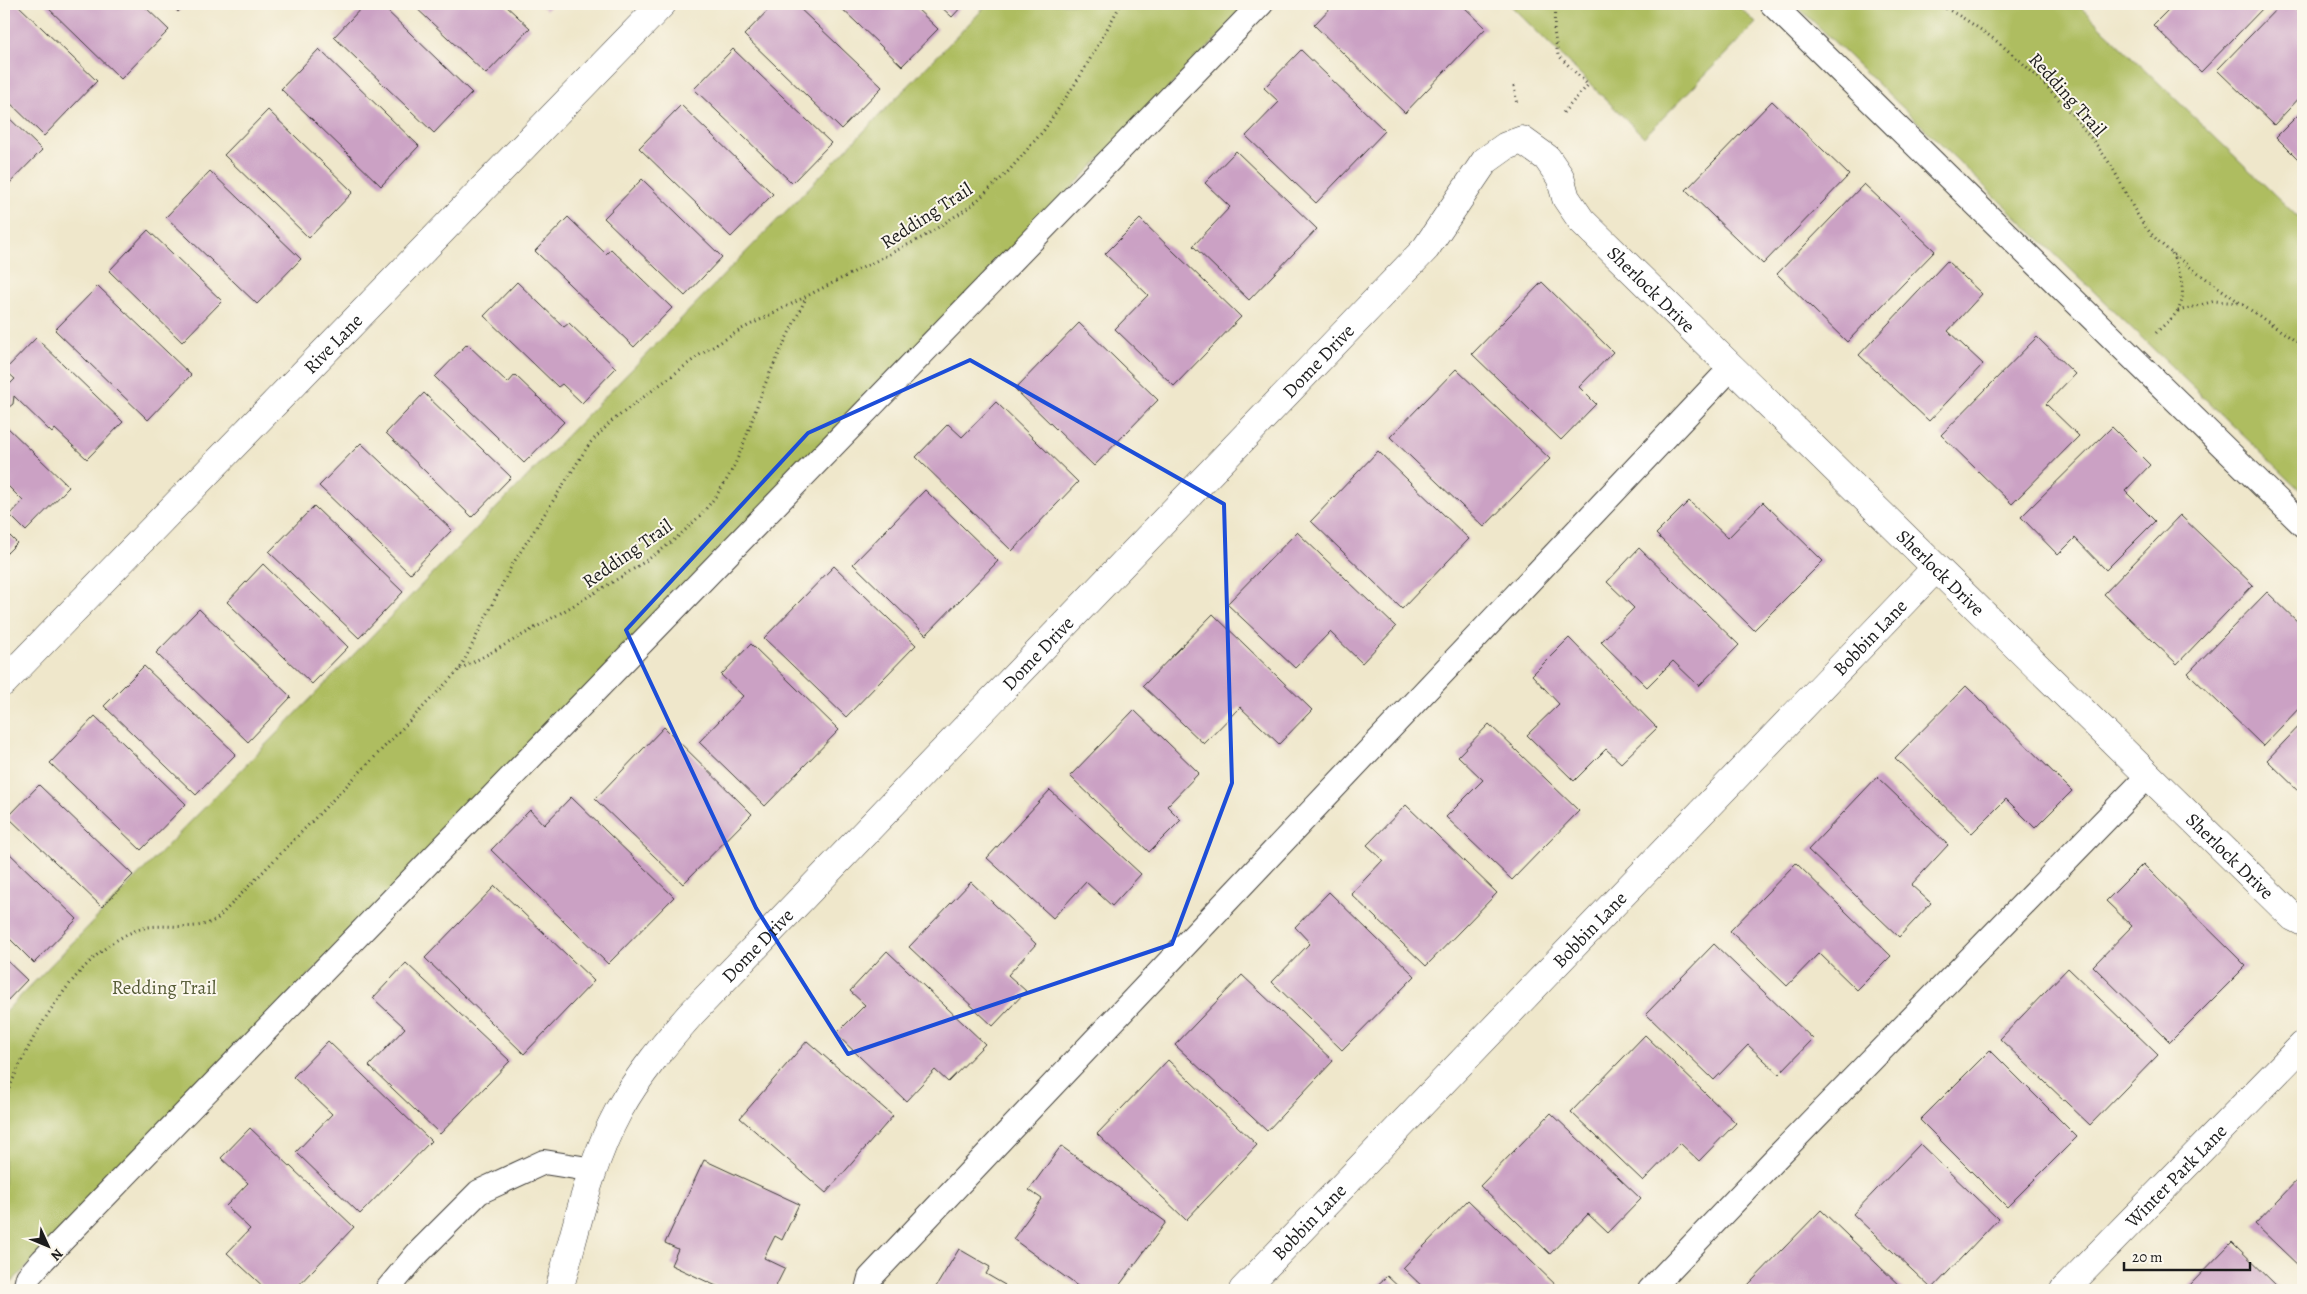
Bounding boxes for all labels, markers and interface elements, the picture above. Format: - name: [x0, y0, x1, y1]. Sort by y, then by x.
- street label: Redding Trail: [2023, 47, 2112, 143]
- street label: Redding Trail: [876, 176, 978, 255]
- street label: Sherlock Drive: [1601, 241, 1701, 339]
- street label: Rive Lane: [298, 308, 369, 380]
- street label: Dome Drive: [1277, 318, 1360, 404]
- street label: Redding Trail: [577, 513, 678, 595]
- street label: Sherlock Drive: [1890, 524, 1990, 622]
- street label: Bobbin Lane: [1827, 594, 1913, 682]
- street label: Dome Drive: [997, 611, 1080, 696]
- street label: Sherlock Drive: [2180, 807, 2279, 906]
- street label: Bobbin Lane: [1547, 886, 1633, 974]
- street label: Dome Drive: [716, 903, 800, 988]
- park label: Redding Trail: [112, 975, 217, 1001]
- street label: Winter Park Lane: [2119, 1119, 2233, 1234]
- street label: Bobbin Lane: [1267, 1178, 1352, 1266]
- north arrow: [22, 1222, 72, 1272]
- scale bar: [2124, 1239, 2251, 1271]
- text: N: [47, 1244, 67, 1265]
- text: 20 m: [2132, 1247, 2163, 1267]

